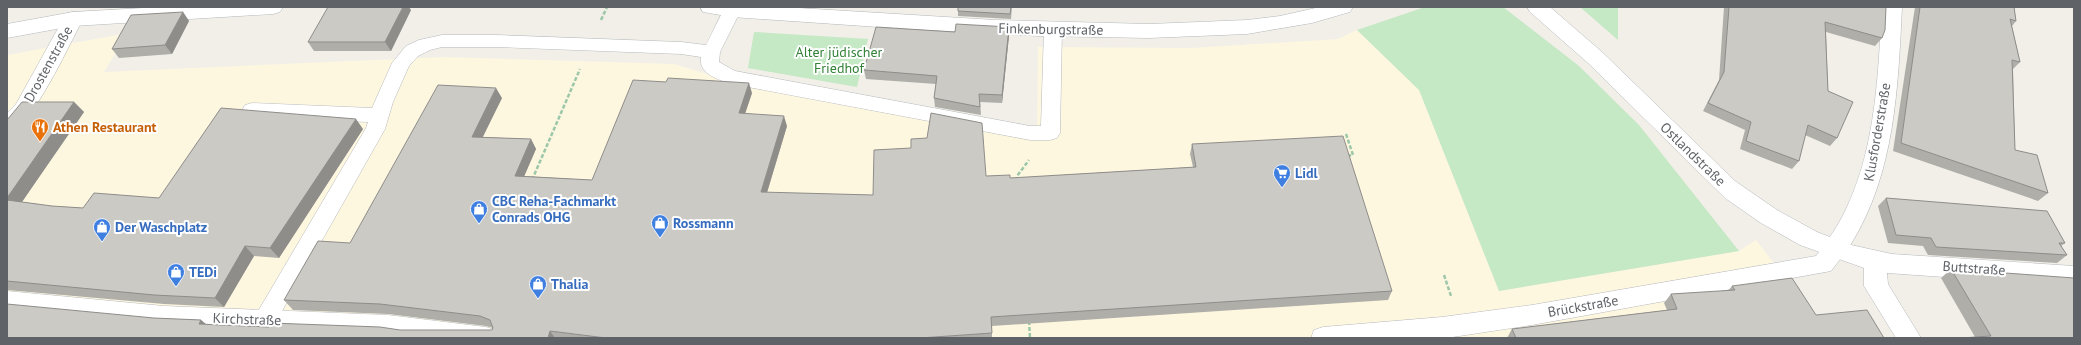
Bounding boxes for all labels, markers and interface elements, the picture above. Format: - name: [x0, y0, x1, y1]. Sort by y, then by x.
- street label: Finkenburgstraße: [998, 19, 1104, 39]
- street label: Drostenstraße: [20, 23, 76, 105]
- park label: Alter jüdischer Friedhof: [796, 43, 883, 77]
- street label: Klusforderstraße: [1859, 81, 1895, 183]
- restaurant icon: Athen Restaurant: [30, 117, 50, 142]
- place label: Athen Restaurant: [53, 118, 157, 136]
- street label: Ostlandstraße: [1656, 118, 1730, 190]
- supermarket icon: Lidl: [1272, 163, 1292, 188]
- place label: Lidl: [1295, 164, 1319, 182]
- place label: CBC Reha-Fachmarkt Conrads OHG: [492, 192, 616, 226]
- shop icon: CBC Reha-Fachmarkt Conrads OHG: [469, 199, 489, 224]
- shop icon: Rossmann: [650, 213, 670, 238]
- place label: Rossmann: [673, 214, 734, 232]
- shop icon: Der Waschplatz: [92, 217, 112, 242]
- place label: Der Waschplatz: [115, 218, 207, 236]
- street label: Buttstraße: [1942, 257, 2006, 279]
- shop icon: TEDi: [166, 262, 186, 287]
- place label: TEDi: [189, 263, 217, 281]
- shop icon: Thalia: [528, 274, 548, 299]
- place label: Thalia: [551, 275, 588, 293]
- street label: Brückstraße: [1546, 291, 1620, 321]
- street label: Kirchstraße: [212, 309, 282, 329]

